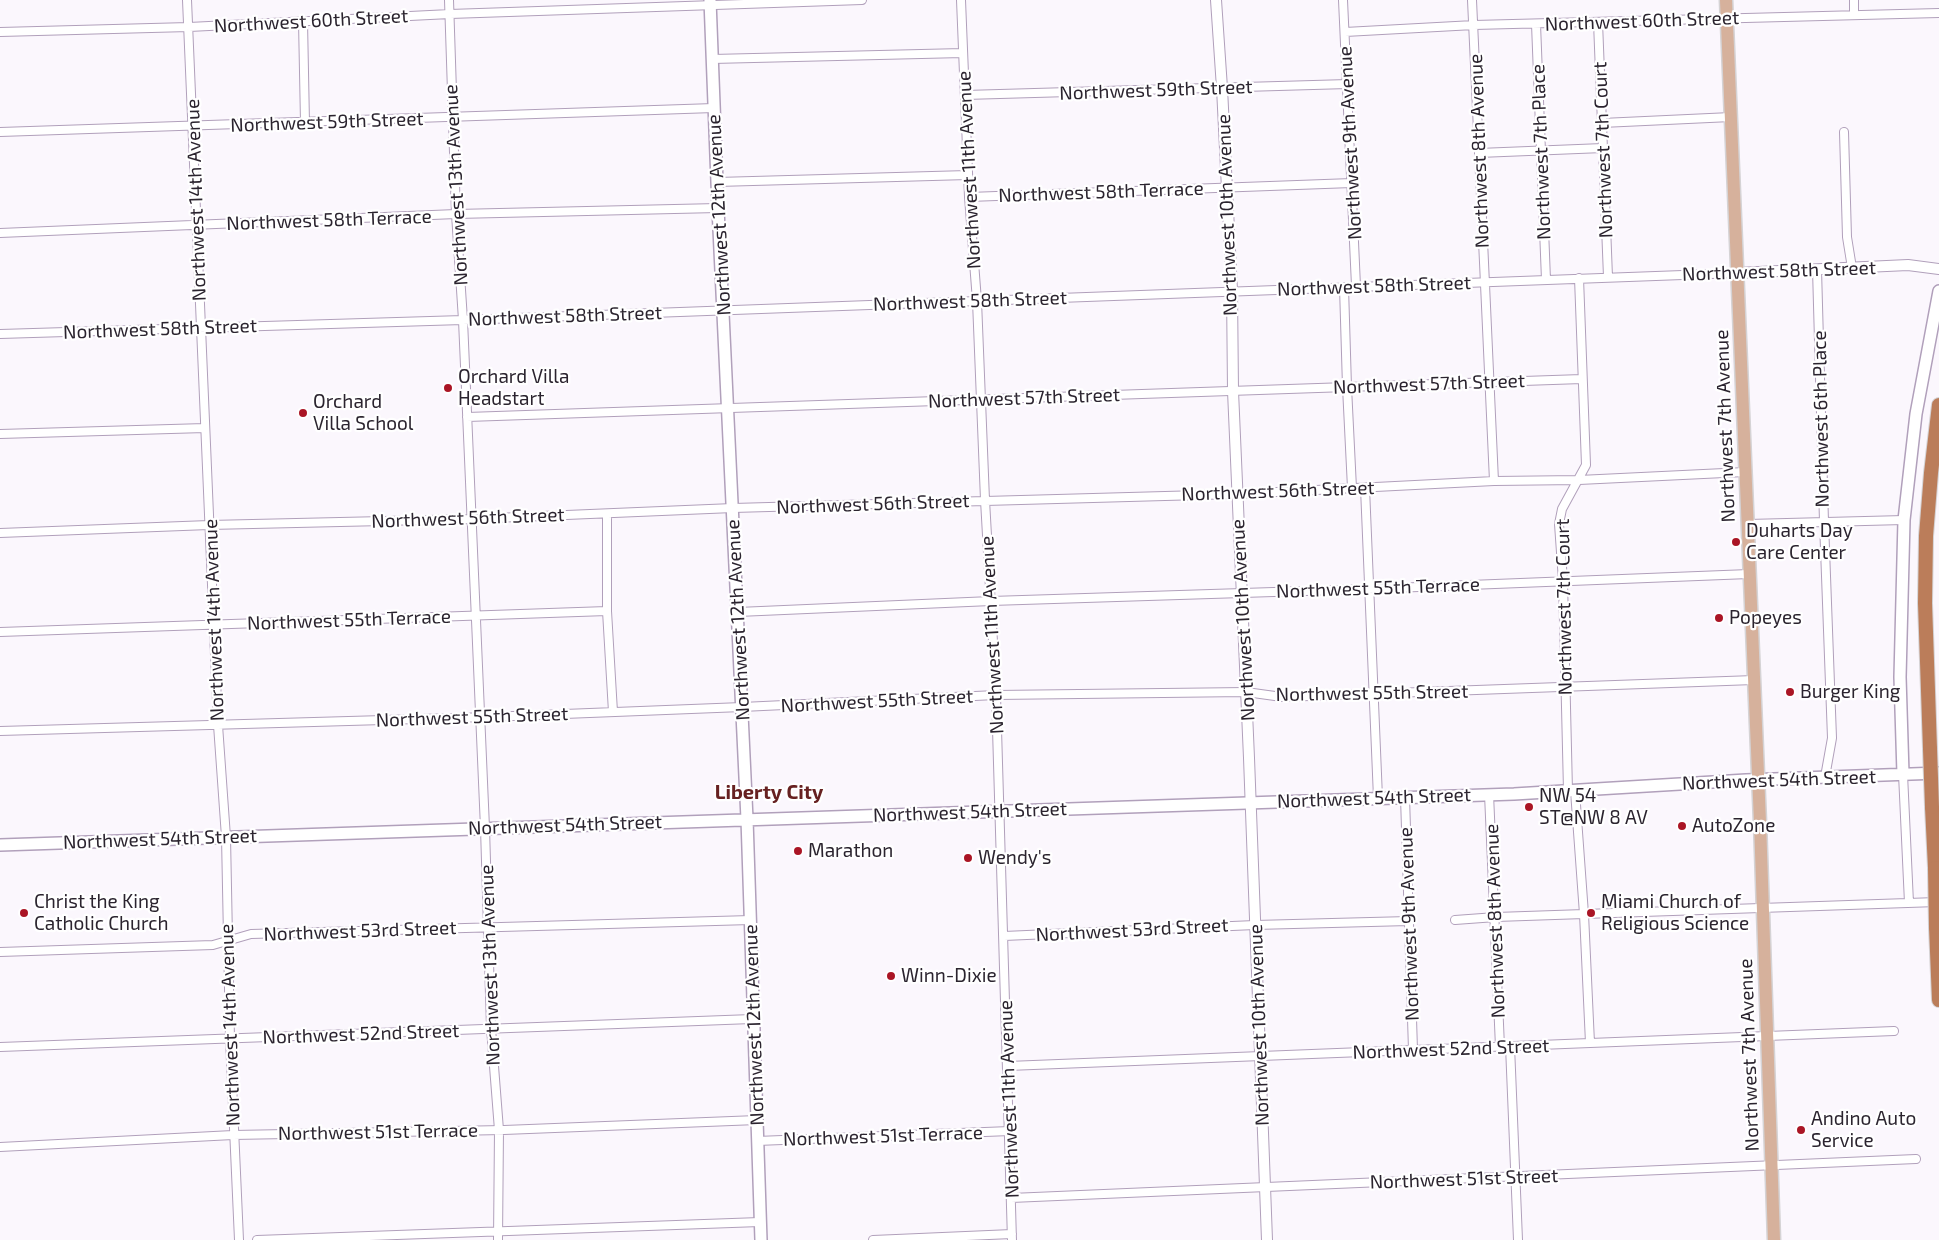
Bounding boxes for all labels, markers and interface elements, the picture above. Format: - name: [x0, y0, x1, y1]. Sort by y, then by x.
- street label: Northwest 60th Street: [213, 5, 409, 37]
- street label: Northwest 60th Street: [1544, 6, 1740, 36]
- street label: Northwest 9th Avenue: [1334, 46, 1366, 240]
- street label: Northwest 8th Avenue: [1464, 53, 1494, 249]
- street label: Northwest 7th Court: [1589, 61, 1617, 239]
- street label: Northwest 7th Place: [1527, 64, 1555, 240]
- street label: Northwest 11th Avenue: [952, 70, 986, 270]
- street label: Northwest 59th Street: [1059, 75, 1253, 105]
- street label: Northwest 13th Avenue: [439, 84, 473, 286]
- street label: Northwest 14th Avenue: [181, 98, 211, 302]
- street label: Northwest 59th Street: [230, 107, 424, 137]
- street label: Northwest 12th Avenue: [702, 114, 736, 316]
- street label: Northwest 10th Avenue: [1212, 114, 1242, 316]
- street label: Northwest 58th Terrace: [998, 177, 1204, 207]
- street label: Northwest 58th Terrace: [226, 205, 432, 235]
- street label: Northwest 58th Street: [1682, 256, 1876, 286]
- street label: Northwest 58th Street: [1277, 271, 1471, 301]
- street label: Northwest 58th Street: [873, 286, 1067, 316]
- street label: Northwest 58th Street: [468, 301, 662, 331]
- street label: Northwest 58th Street: [63, 314, 257, 344]
- street label: Northwest 7th Avenue: [1710, 329, 1740, 523]
- street label: Northwest 6th Place: [1808, 330, 1834, 508]
- place label: Orchard Villa Headstart: [458, 366, 569, 410]
- street label: Northwest 57th Street: [1333, 369, 1525, 399]
- marker: Orchard Villa Headstart: [442, 382, 454, 394]
- street label: Northwest 57th Street: [928, 383, 1120, 413]
- place label: Orchard Villa School: [313, 391, 413, 435]
- marker: Orchard Villa School: [297, 407, 309, 419]
- street label: Northwest 56th Street: [1181, 476, 1375, 506]
- street label: Northwest 56th Street: [776, 489, 970, 519]
- street label: Northwest 56th Street: [371, 503, 565, 533]
- street label: Northwest 14th Avenue: [199, 518, 229, 722]
- street label: Northwest 10th Avenue: [1226, 518, 1260, 722]
- street label: Northwest 12th Avenue: [721, 519, 755, 721]
- street label: Northwest 7th Court: [1551, 519, 1577, 695]
- place label: Duharts Day Care Center: [1746, 520, 1853, 564]
- street label: Northwest 11th Avenue: [975, 535, 1009, 735]
- marker: Duharts Day Care Center: [1730, 536, 1742, 548]
- street label: Northwest 55th Terrace: [1276, 573, 1480, 603]
- street label: Northwest 55th Terrace: [247, 605, 451, 635]
- place label: Popeyes: [1729, 607, 1802, 629]
- marker: Popeyes: [1713, 612, 1725, 624]
- street label: Northwest 55th Street: [1275, 680, 1469, 706]
- place label: Burger King: [1800, 681, 1900, 703]
- street label: Northwest 55th Street: [780, 685, 974, 717]
- marker: Burger King: [1784, 686, 1796, 698]
- street label: Northwest 55th Street: [375, 702, 569, 732]
- street label: Northwest 54th Street: [1682, 765, 1876, 795]
- district label: Liberty City: [715, 780, 823, 804]
- street label: Northwest 54th Street: [1277, 783, 1471, 813]
- place label: NW 54 ST@NW 8 AV: [1539, 785, 1648, 829]
- street label: Northwest 54th Street: [873, 797, 1067, 827]
- marker: NW 54 ST@NW 8 AV: [1523, 801, 1535, 813]
- street label: Northwest 54th Street: [468, 810, 662, 840]
- place label: AutoZone: [1692, 815, 1775, 837]
- marker: AutoZone: [1676, 820, 1688, 832]
- street label: Northwest 8th Avenue: [1480, 823, 1510, 1019]
- street label: Northwest 54th Street: [63, 824, 257, 854]
- street label: Northwest 9th Avenue: [1394, 827, 1424, 1021]
- place label: Marathon: [808, 840, 893, 862]
- marker: Marathon: [792, 845, 804, 857]
- place label: Wendy's: [978, 847, 1051, 869]
- marker: Wendy's: [962, 852, 974, 864]
- street label: Northwest 13th Avenue: [475, 864, 505, 1066]
- place label: Christ the King Catholic Church: [34, 891, 169, 935]
- place label: Miami Church of Religious Science: [1601, 891, 1749, 935]
- marker: Christ the King Catholic Church: [18, 907, 30, 919]
- marker: Miami Church of Religious Science: [1585, 907, 1597, 919]
- street label: Northwest 53rd Street: [1035, 914, 1229, 946]
- street label: Northwest 53rd Street: [263, 916, 457, 946]
- street label: Northwest 14th Avenue: [215, 923, 245, 1127]
- street label: Northwest 12th Avenue: [739, 924, 769, 1126]
- street label: Northwest 10th Avenue: [1244, 924, 1274, 1126]
- street label: Northwest 7th Avenue: [1734, 958, 1764, 1152]
- place label: Winn-Dixie: [901, 965, 997, 987]
- marker: Winn-Dixie: [885, 970, 897, 982]
- street label: Northwest 11th Avenue: [994, 1000, 1024, 1198]
- street label: Northwest 52nd Street: [262, 1019, 460, 1049]
- street label: Northwest 52nd Street: [1352, 1034, 1550, 1064]
- place label: Andino Auto Service: [1811, 1108, 1916, 1152]
- street label: Northwest 51st Terrace: [278, 1119, 478, 1145]
- street label: Northwest 51st Terrace: [783, 1121, 983, 1151]
- marker: Andino Auto Service: [1795, 1124, 1807, 1136]
- street label: Northwest 51st Street: [1369, 1164, 1559, 1194]

